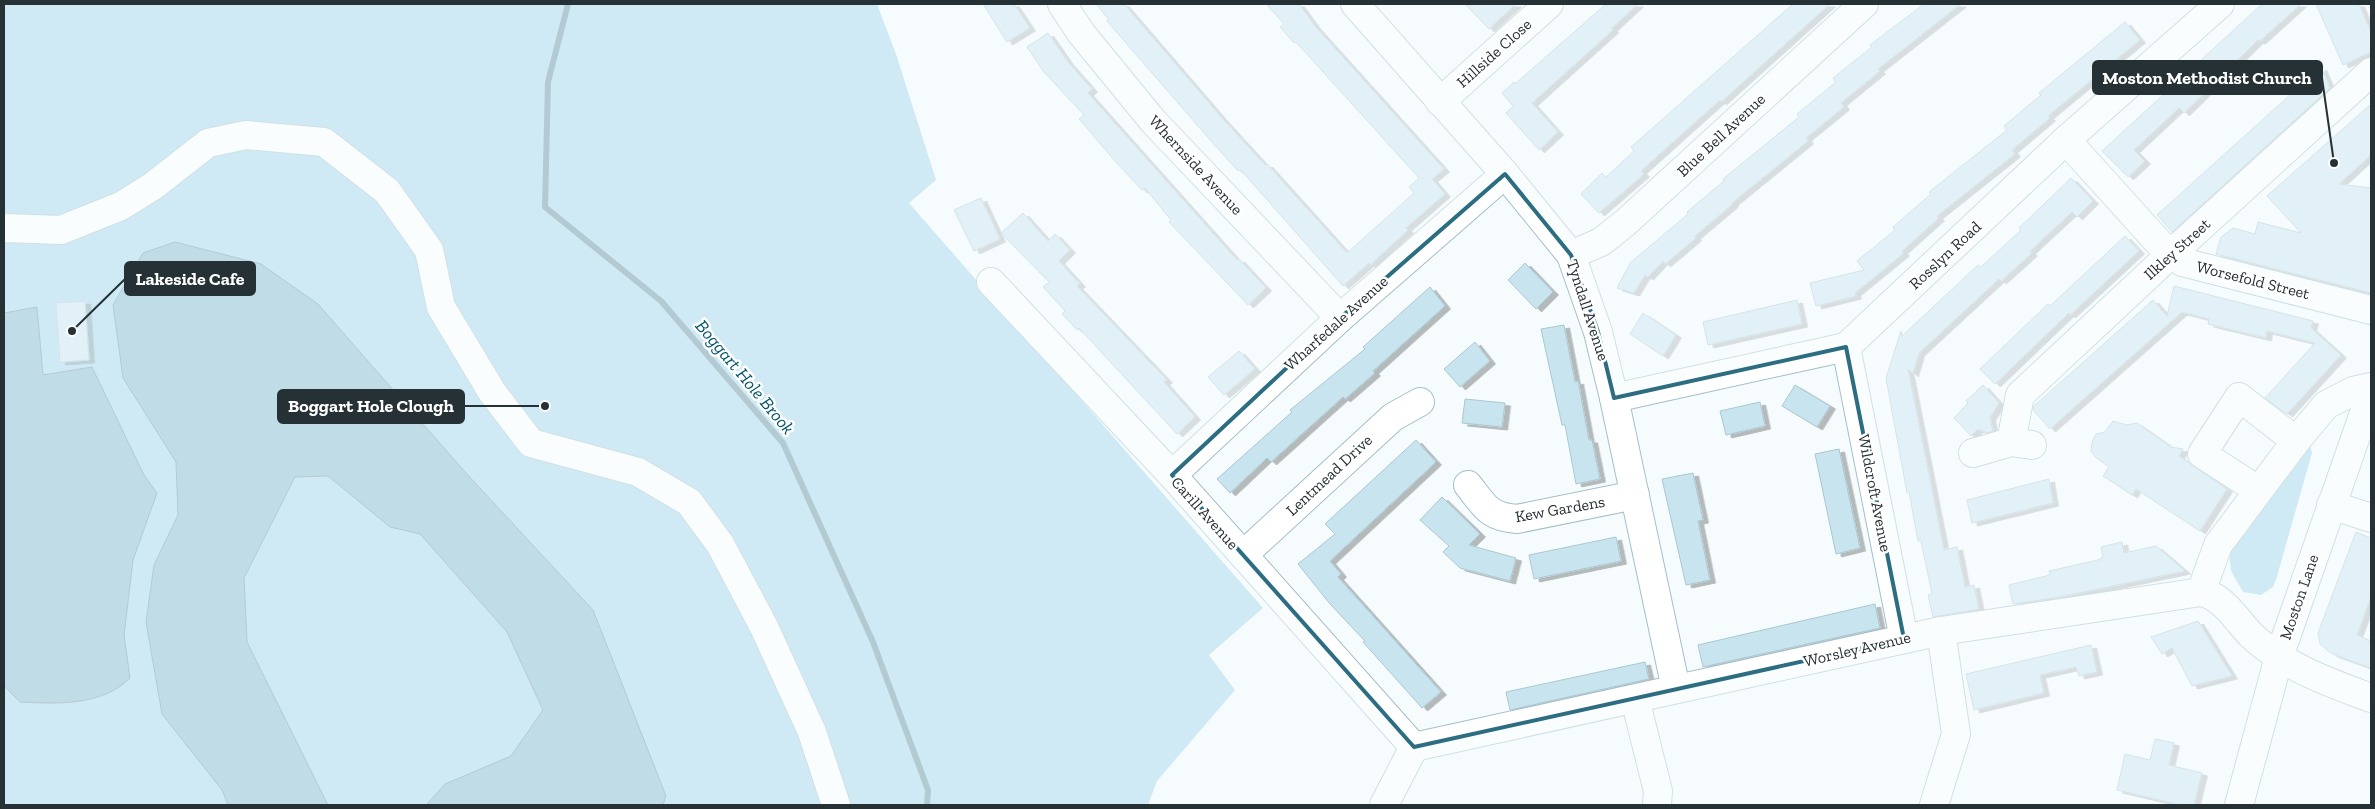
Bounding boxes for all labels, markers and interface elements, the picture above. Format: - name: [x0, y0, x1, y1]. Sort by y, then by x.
- street label: Hillside Close: [1453, 15, 1535, 91]
- callout: Moston Methodist Church: [2093, 61, 2322, 94]
- text: Moston Methodist Church: [2102, 67, 2312, 89]
- street label: Blue Bell Avenue: [1673, 89, 1769, 181]
- street label: Whernside Avenue: [1145, 111, 1247, 219]
- street label: Ilkley Street: [2140, 214, 2214, 284]
- street label: Rosslyn Road: [1905, 217, 1985, 293]
- street label: Tyndall Avenue: [1563, 257, 1613, 363]
- street label: Worsefold Street: [2195, 257, 2311, 303]
- callout: Lakeside Cafe: [125, 262, 255, 295]
- text: Lakeside Cafe: [135, 268, 245, 290]
- street label: Wharfedale Avenue: [1280, 271, 1392, 375]
- water label: Boggart Hole Brook: [691, 315, 799, 439]
- callout: Boggart Hole Clough: [278, 390, 464, 423]
- text: Boggart Hole Clough: [288, 395, 455, 417]
- street label: Lentmead Drive: [1282, 430, 1376, 520]
- street label: Wildcroft Avenue: [1854, 433, 1896, 553]
- street label: Carill Avenue: [1167, 473, 1243, 553]
- street label: Kew Gardens: [1514, 492, 1606, 526]
- street label: Moston Lane: [2276, 552, 2322, 642]
- street label: Worsley Avenue: [1802, 627, 1912, 671]

